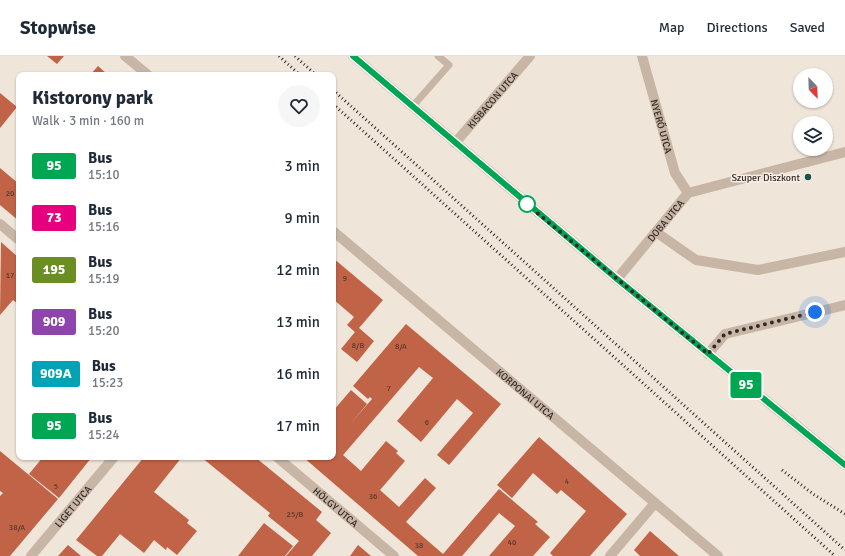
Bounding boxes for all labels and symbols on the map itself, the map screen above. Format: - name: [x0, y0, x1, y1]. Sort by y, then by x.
- north arrow: [793, 68, 833, 108]
- street label: KISBACON UTCA: [465, 69, 521, 132]
- street label: NYERŐ UTCA: [648, 98, 674, 155]
- place label: Szuper Diszkont: [731, 172, 800, 184]
- marker: Szuper Diszkont: [803, 172, 813, 182]
- house number: 20: [6, 188, 14, 198]
- unlabelled marker: [518, 195, 536, 213]
- street label: DOBA UTCA: [645, 198, 687, 245]
- house number: 17: [6, 270, 14, 280]
- house number: 9: [343, 273, 347, 283]
- your location: [805, 302, 825, 322]
- house number: 8/B: [352, 340, 364, 350]
- house number: 8/A: [395, 341, 407, 351]
- street label: KORPONAI UTCA: [493, 366, 556, 422]
- line badge: 95: [728, 372, 764, 398]
- house number: 7: [387, 383, 391, 393]
- house number: 6: [425, 417, 429, 427]
- house number: 4: [565, 476, 570, 486]
- house number: 5: [54, 481, 58, 491]
- street label: LIGET UTCA: [53, 484, 94, 530]
- street label: HÖLGY UTCA: [310, 485, 360, 530]
- house number: 36: [369, 491, 377, 501]
- house number: 25/B: [287, 509, 304, 519]
- house number: 38/A: [9, 522, 25, 532]
- house number: 40: [508, 537, 516, 547]
- house number: 38: [415, 540, 423, 550]

